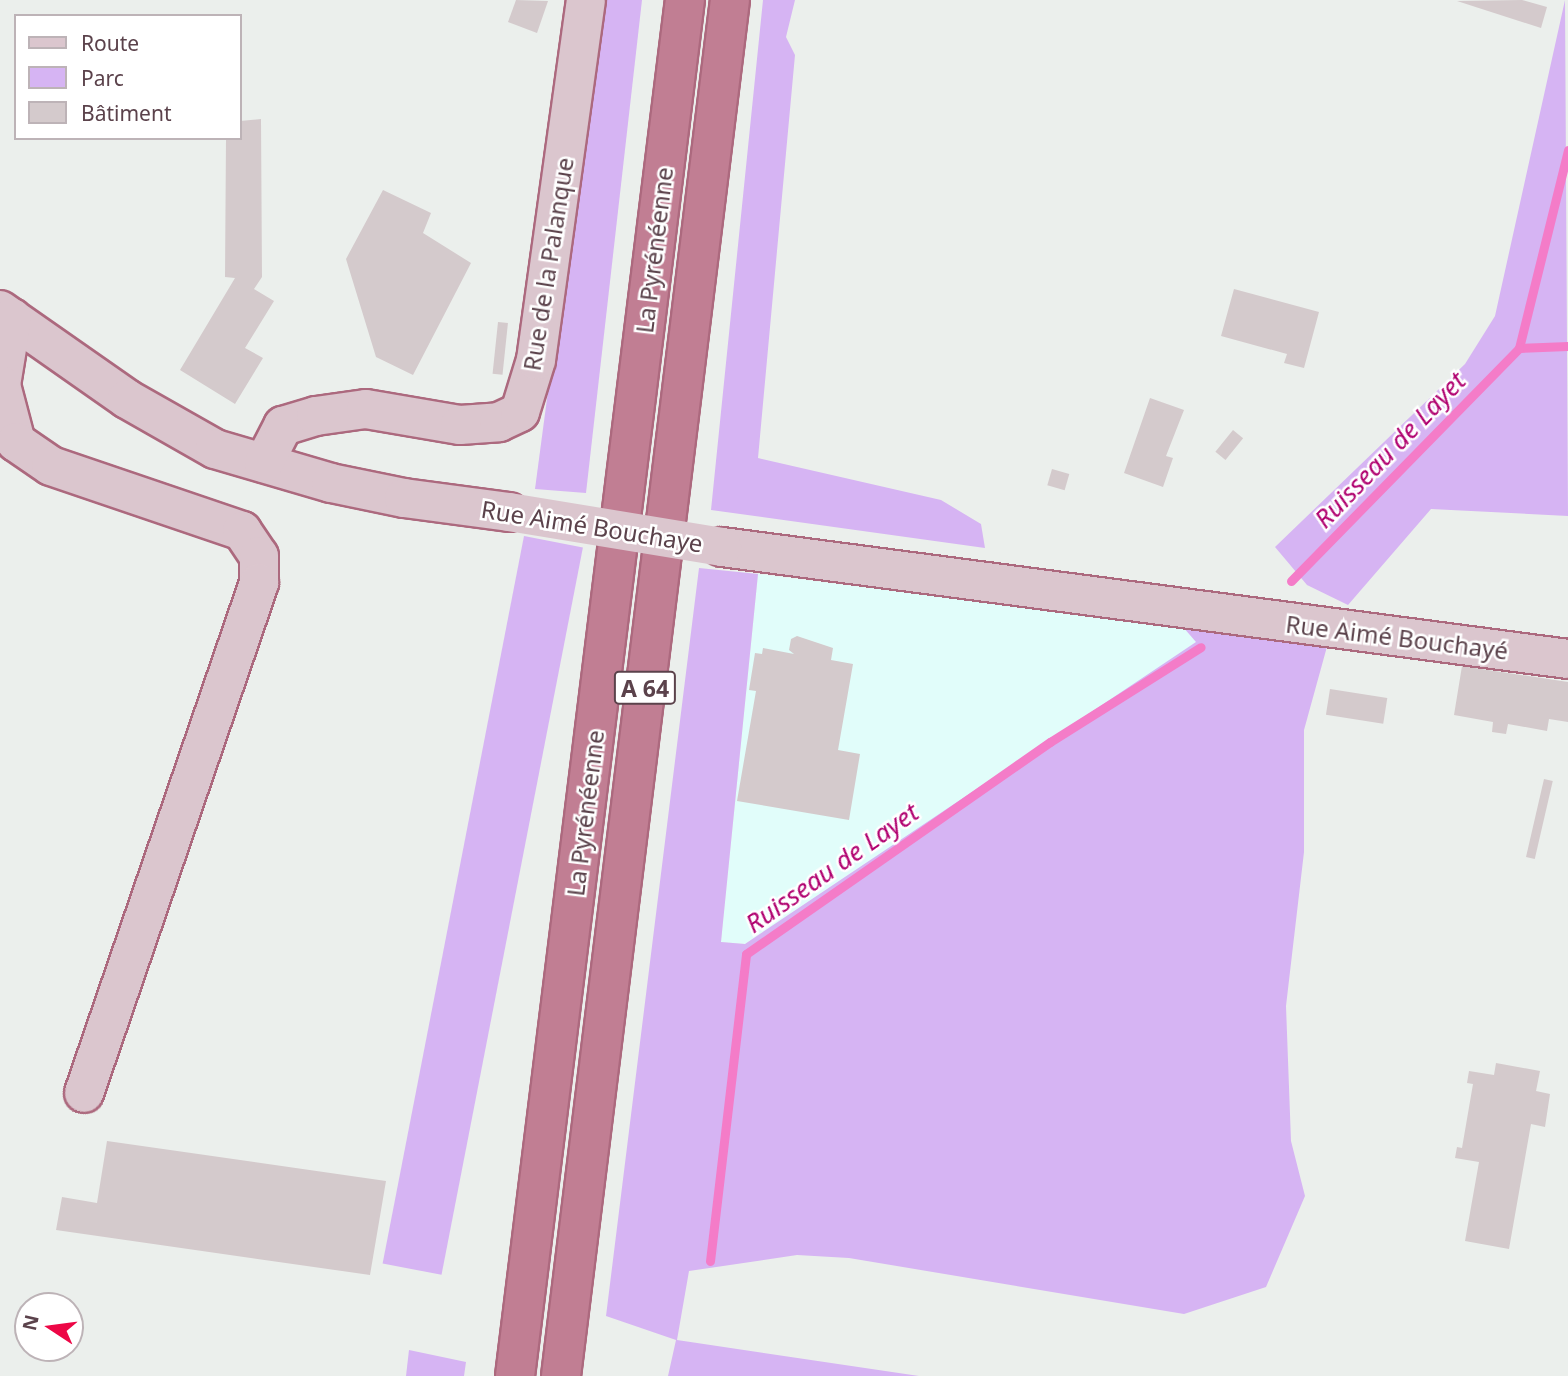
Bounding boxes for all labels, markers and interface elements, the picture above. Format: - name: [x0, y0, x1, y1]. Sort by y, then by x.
- legend: [14, 14, 242, 140]
- text: Route: [81, 29, 139, 57]
- text: Parc: [81, 64, 124, 92]
- text: Bâtiment: [81, 99, 171, 127]
- street label: Rue de la Palanque: [517, 155, 579, 373]
- street label: La Pyrénéenne: [630, 165, 678, 335]
- water label: Ruisseau de Layet: [1308, 366, 1472, 534]
- street label: Rue Aimé Bouchaye: [479, 494, 705, 558]
- street label: Rue Aimé Bouchayé: [1284, 609, 1510, 665]
- road number: A 64: [614, 668, 676, 708]
- street label: La Pyrénéenne: [561, 728, 609, 898]
- water label: Ruisseau de Layet: [739, 797, 925, 939]
- north arrow: [14, 1292, 84, 1362]
- text: N: [16, 1312, 45, 1333]

